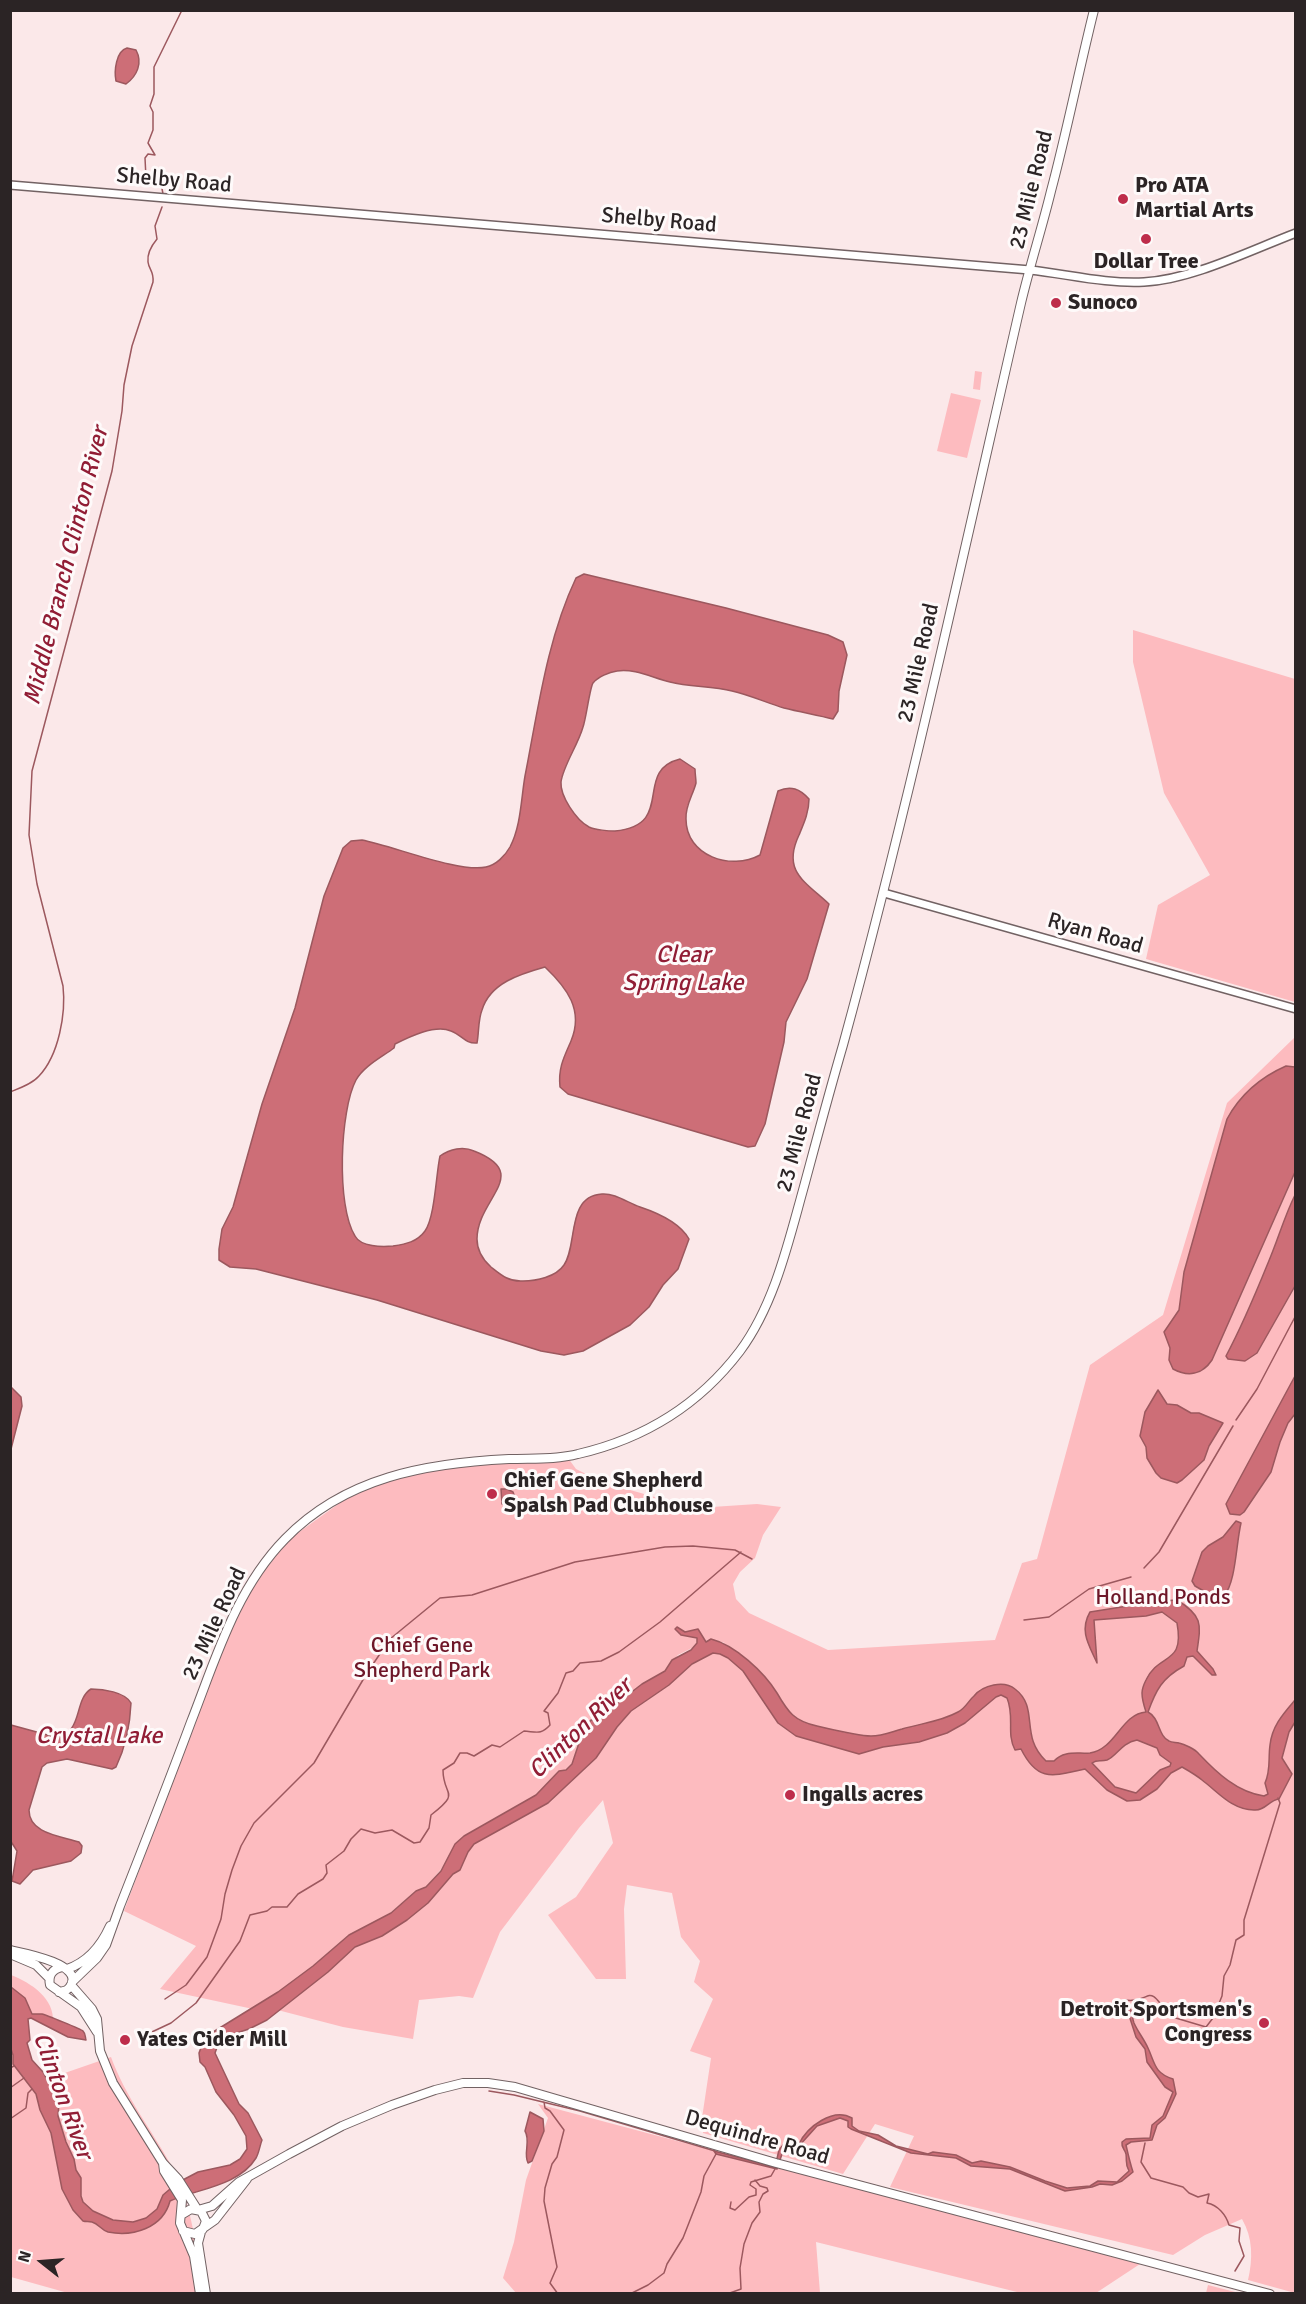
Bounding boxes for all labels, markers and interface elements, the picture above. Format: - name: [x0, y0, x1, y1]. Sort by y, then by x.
- street label: 23 Mile Road: [1004, 128, 1060, 252]
- street label: Shelby Road: [115, 163, 233, 199]
- place label: Pro ATA Martial Arts: [1135, 173, 1254, 224]
- marker: Pro ATA Martial Arts: [1116, 192, 1130, 206]
- street label: Shelby Road: [600, 203, 718, 239]
- marker: Dollar Tree: [1139, 232, 1153, 246]
- place label: Dollar Tree: [1093, 249, 1199, 275]
- place label: Sunoco: [1068, 290, 1138, 316]
- marker: Sunoco: [1049, 296, 1063, 310]
- water label: Middle Branch Clinton River: [19, 424, 115, 708]
- street label: 23 Mile Road: [892, 601, 946, 725]
- street label: Ryan Road: [1044, 908, 1146, 960]
- water label: Clear Spring Lake: [623, 942, 743, 998]
- street label: 23 Mile Road: [772, 1071, 828, 1195]
- place label: Chief Gene Shepherd Spalsh Pad Clubhouse: [504, 1468, 713, 1520]
- marker: Chief Gene Shepherd Spalsh Pad Clubhouse: [485, 1487, 499, 1501]
- street label: 23 Mile Road: [177, 1563, 253, 1685]
- park label: Holland Ponds: [1095, 1585, 1231, 1611]
- park label: Chief Gene Shepherd Park: [354, 1633, 490, 1684]
- water label: Clinton River: [523, 1673, 639, 1785]
- water label: Crystal Lake: [36, 1723, 162, 1751]
- place label: Ingalls acres: [802, 1782, 923, 1808]
- marker: Ingalls acres: [783, 1788, 797, 1802]
- place label: Detroit Sportsmen's Congress: [1060, 1997, 1252, 2048]
- marker: Detroit Sportsmen's Congress: [1257, 2016, 1271, 2030]
- place label: Yates Cider Mill: [137, 2027, 287, 2053]
- water label: Clinton River: [26, 2029, 98, 2163]
- marker: Yates Cider Mill: [118, 2033, 132, 2047]
- street label: Dequindre Road: [682, 2105, 832, 2171]
- north arrow: [12, 2232, 72, 2292]
- text: N: [14, 2248, 36, 2265]

